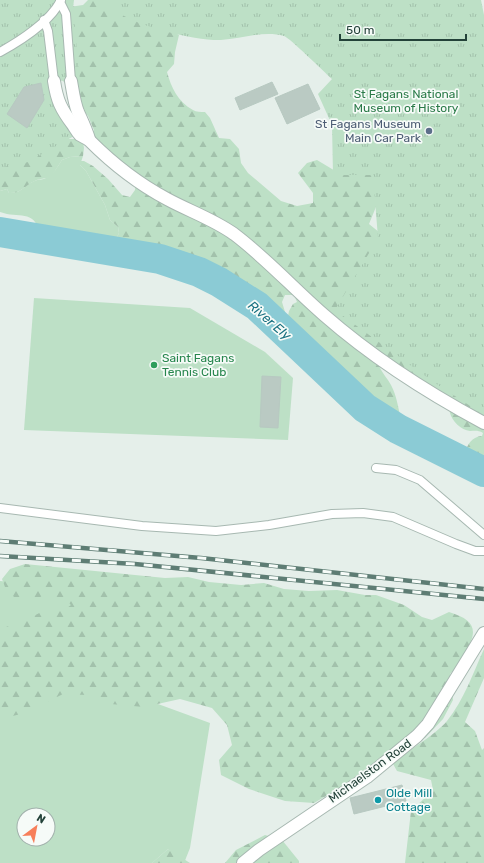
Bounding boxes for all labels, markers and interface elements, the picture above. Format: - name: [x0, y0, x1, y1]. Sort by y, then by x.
- scale bar: [340, 16, 466, 42]
- text: 50 m: [346, 23, 374, 37]
- park label: St Fagans National Museum of History: [354, 87, 459, 115]
- place label: St Fagans Museum Main Car Park: [315, 117, 422, 145]
- marker: St Fagans Museum Main Car Park: [424, 126, 434, 136]
- water label: River Ely: [245, 298, 295, 344]
- place label: Saint Fagans Tennis Club: [162, 351, 234, 379]
- marker: Saint Fagans Tennis Club: [149, 360, 159, 370]
- street label: Michaelston Road: [326, 736, 414, 806]
- place label: Olde Mill Cottage: [386, 786, 432, 814]
- marker: Olde Mill Cottage: [373, 795, 383, 805]
- north arrow: [16, 807, 56, 847]
- text: N: [34, 811, 48, 827]

